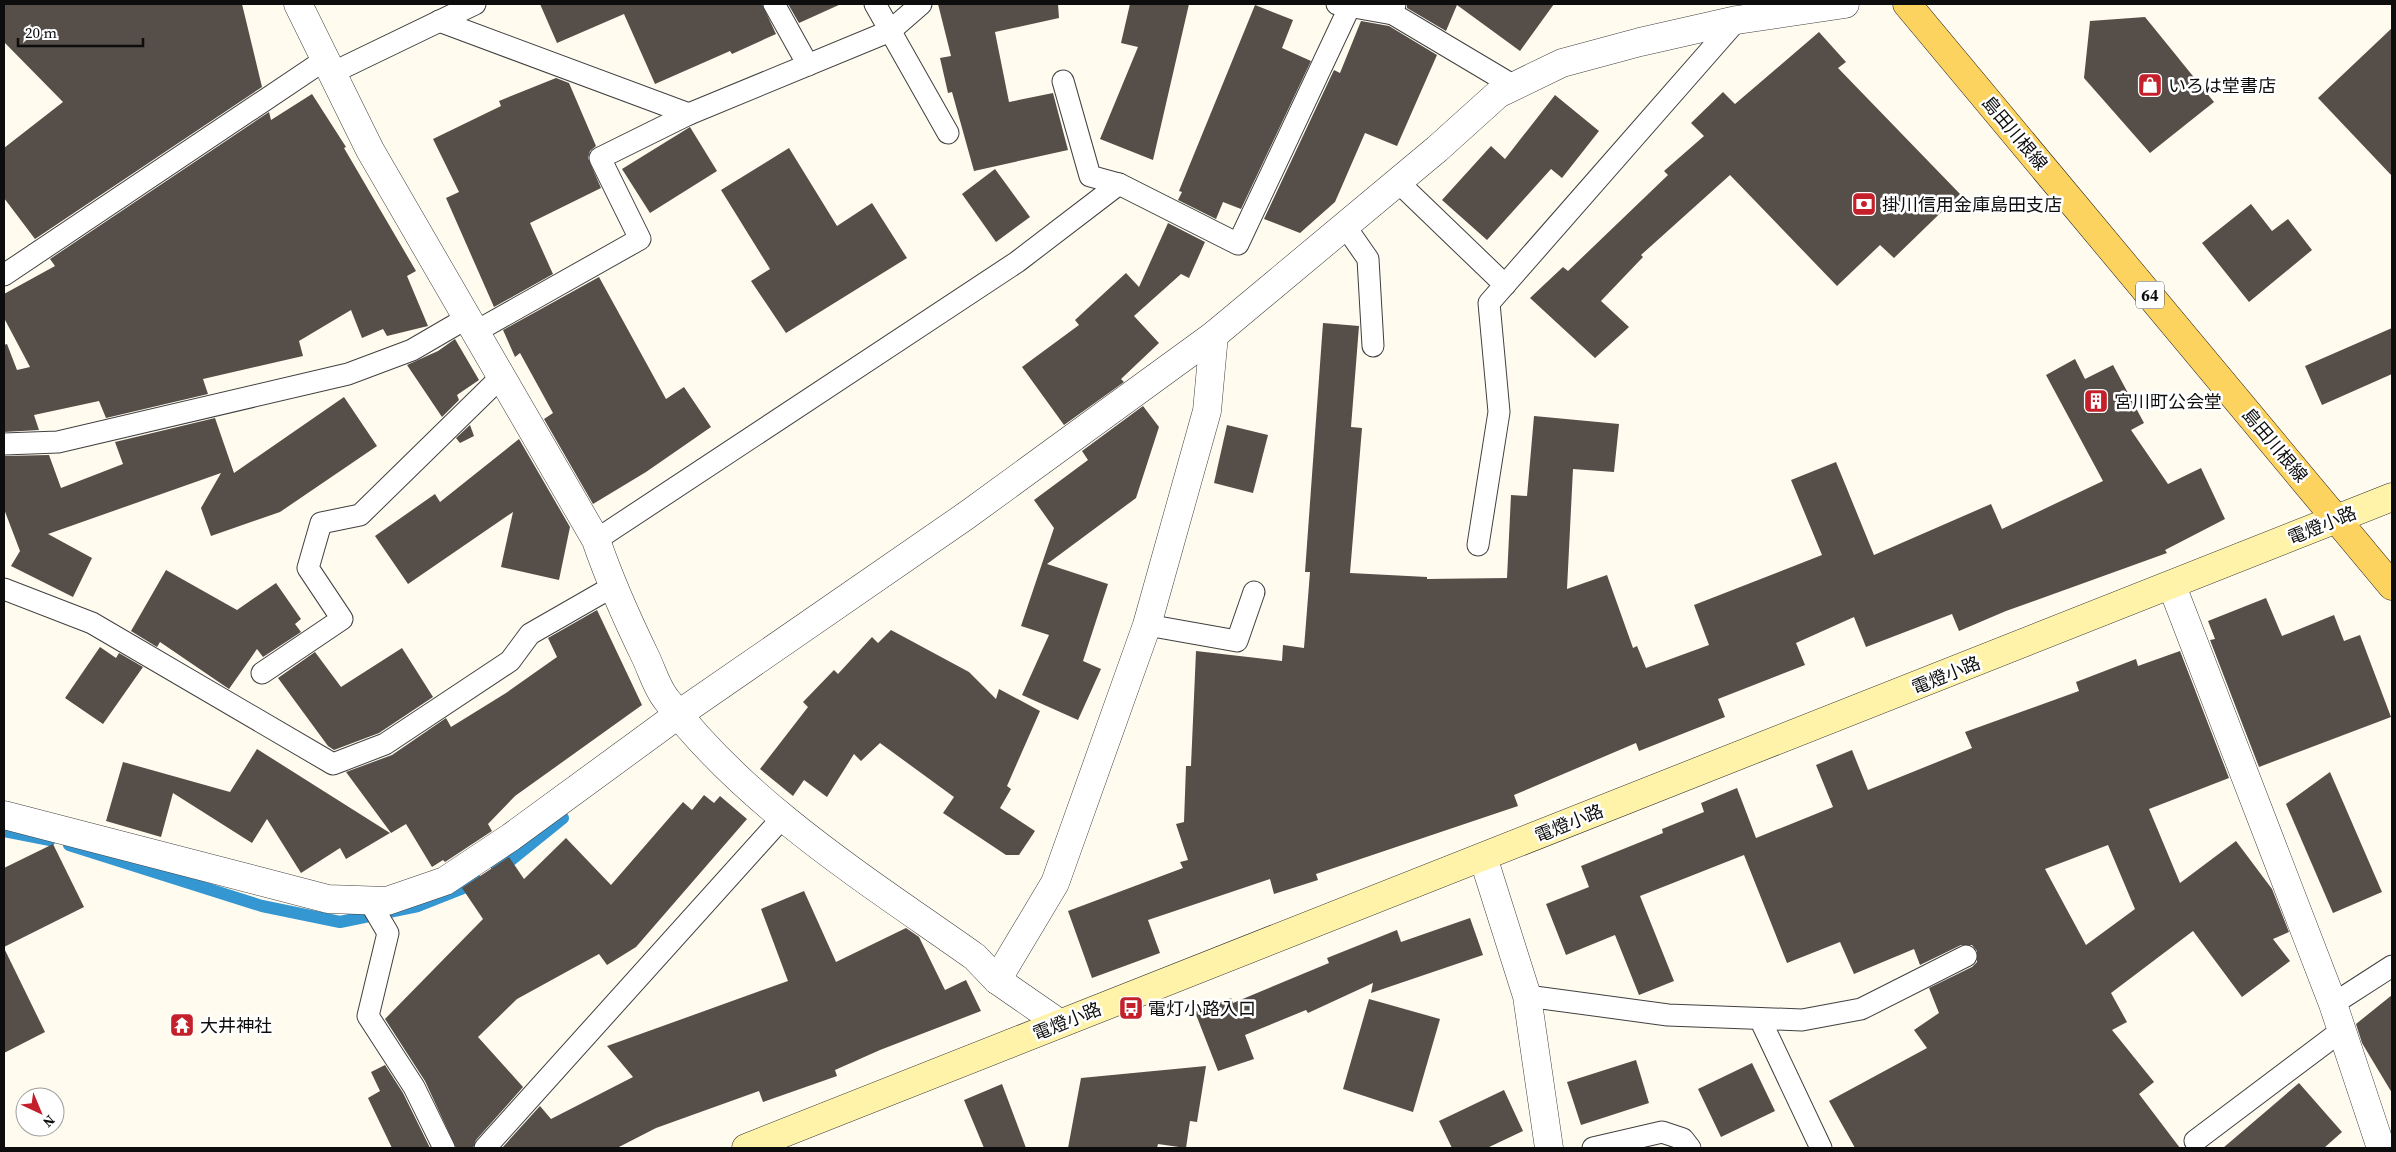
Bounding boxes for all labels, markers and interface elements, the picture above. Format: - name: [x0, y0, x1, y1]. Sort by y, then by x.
- scale bar: [18, 15, 142, 47]
- text: 20 m: [25, 22, 57, 43]
- shop icon: いろは堂書店: [2137, 72, 2163, 98]
- place label: いろは堂書店: [2168, 73, 2276, 98]
- street label: 島田川根線: [1976, 90, 2054, 176]
- bank icon: 掛川信用金庫島田支店: [1851, 191, 1877, 217]
- place label: 掛川信用金庫島田支店: [1882, 192, 2062, 217]
- road number: 64: [2136, 282, 2164, 308]
- building icon: 宮川町公会堂: [2083, 388, 2109, 414]
- place label: 宮川町公会堂: [2114, 389, 2222, 414]
- street label: 島田川根線: [2236, 402, 2314, 488]
- street label: 電燈小路: [2284, 500, 2360, 550]
- street label: 電燈小路: [1908, 650, 1984, 700]
- street label: 電燈小路: [1531, 798, 1607, 848]
- bus stop icon: 電灯小路入口: [1118, 995, 1144, 1021]
- street label: 電燈小路: [1029, 996, 1105, 1046]
- place label: 電灯小路入口: [1148, 996, 1256, 1021]
- temple icon: 大井神社: [169, 1012, 195, 1038]
- place label: 大井神社: [200, 1013, 272, 1038]
- north arrow: [15, 1087, 65, 1137]
- text: N: [38, 1111, 60, 1132]

